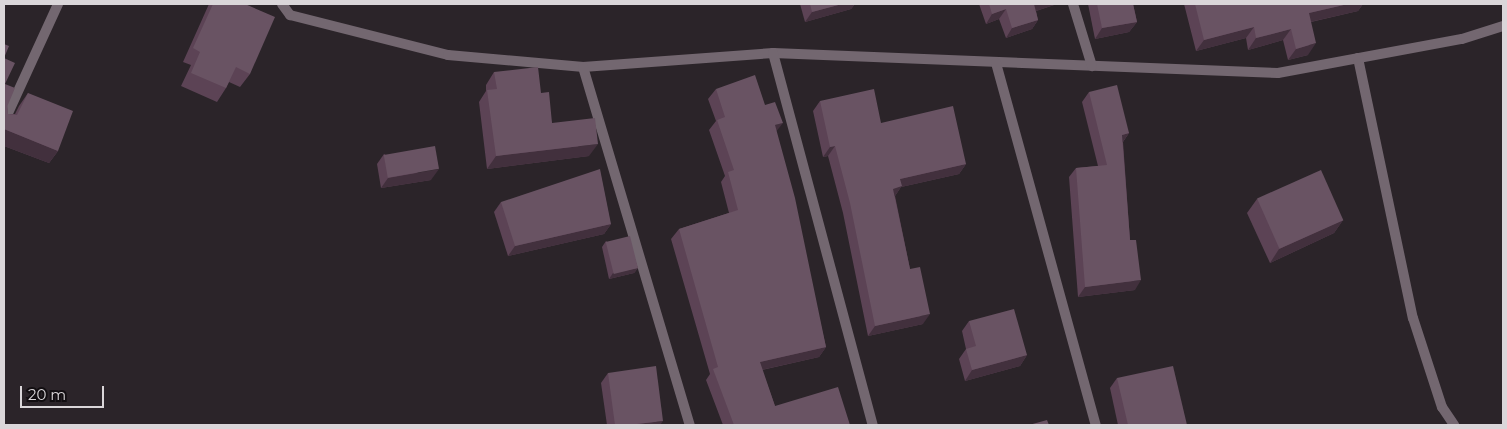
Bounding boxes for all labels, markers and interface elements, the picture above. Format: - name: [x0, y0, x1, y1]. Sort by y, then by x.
- scale bar: [22, 376, 106, 408]
- text: 20 m: [28, 385, 66, 404]

